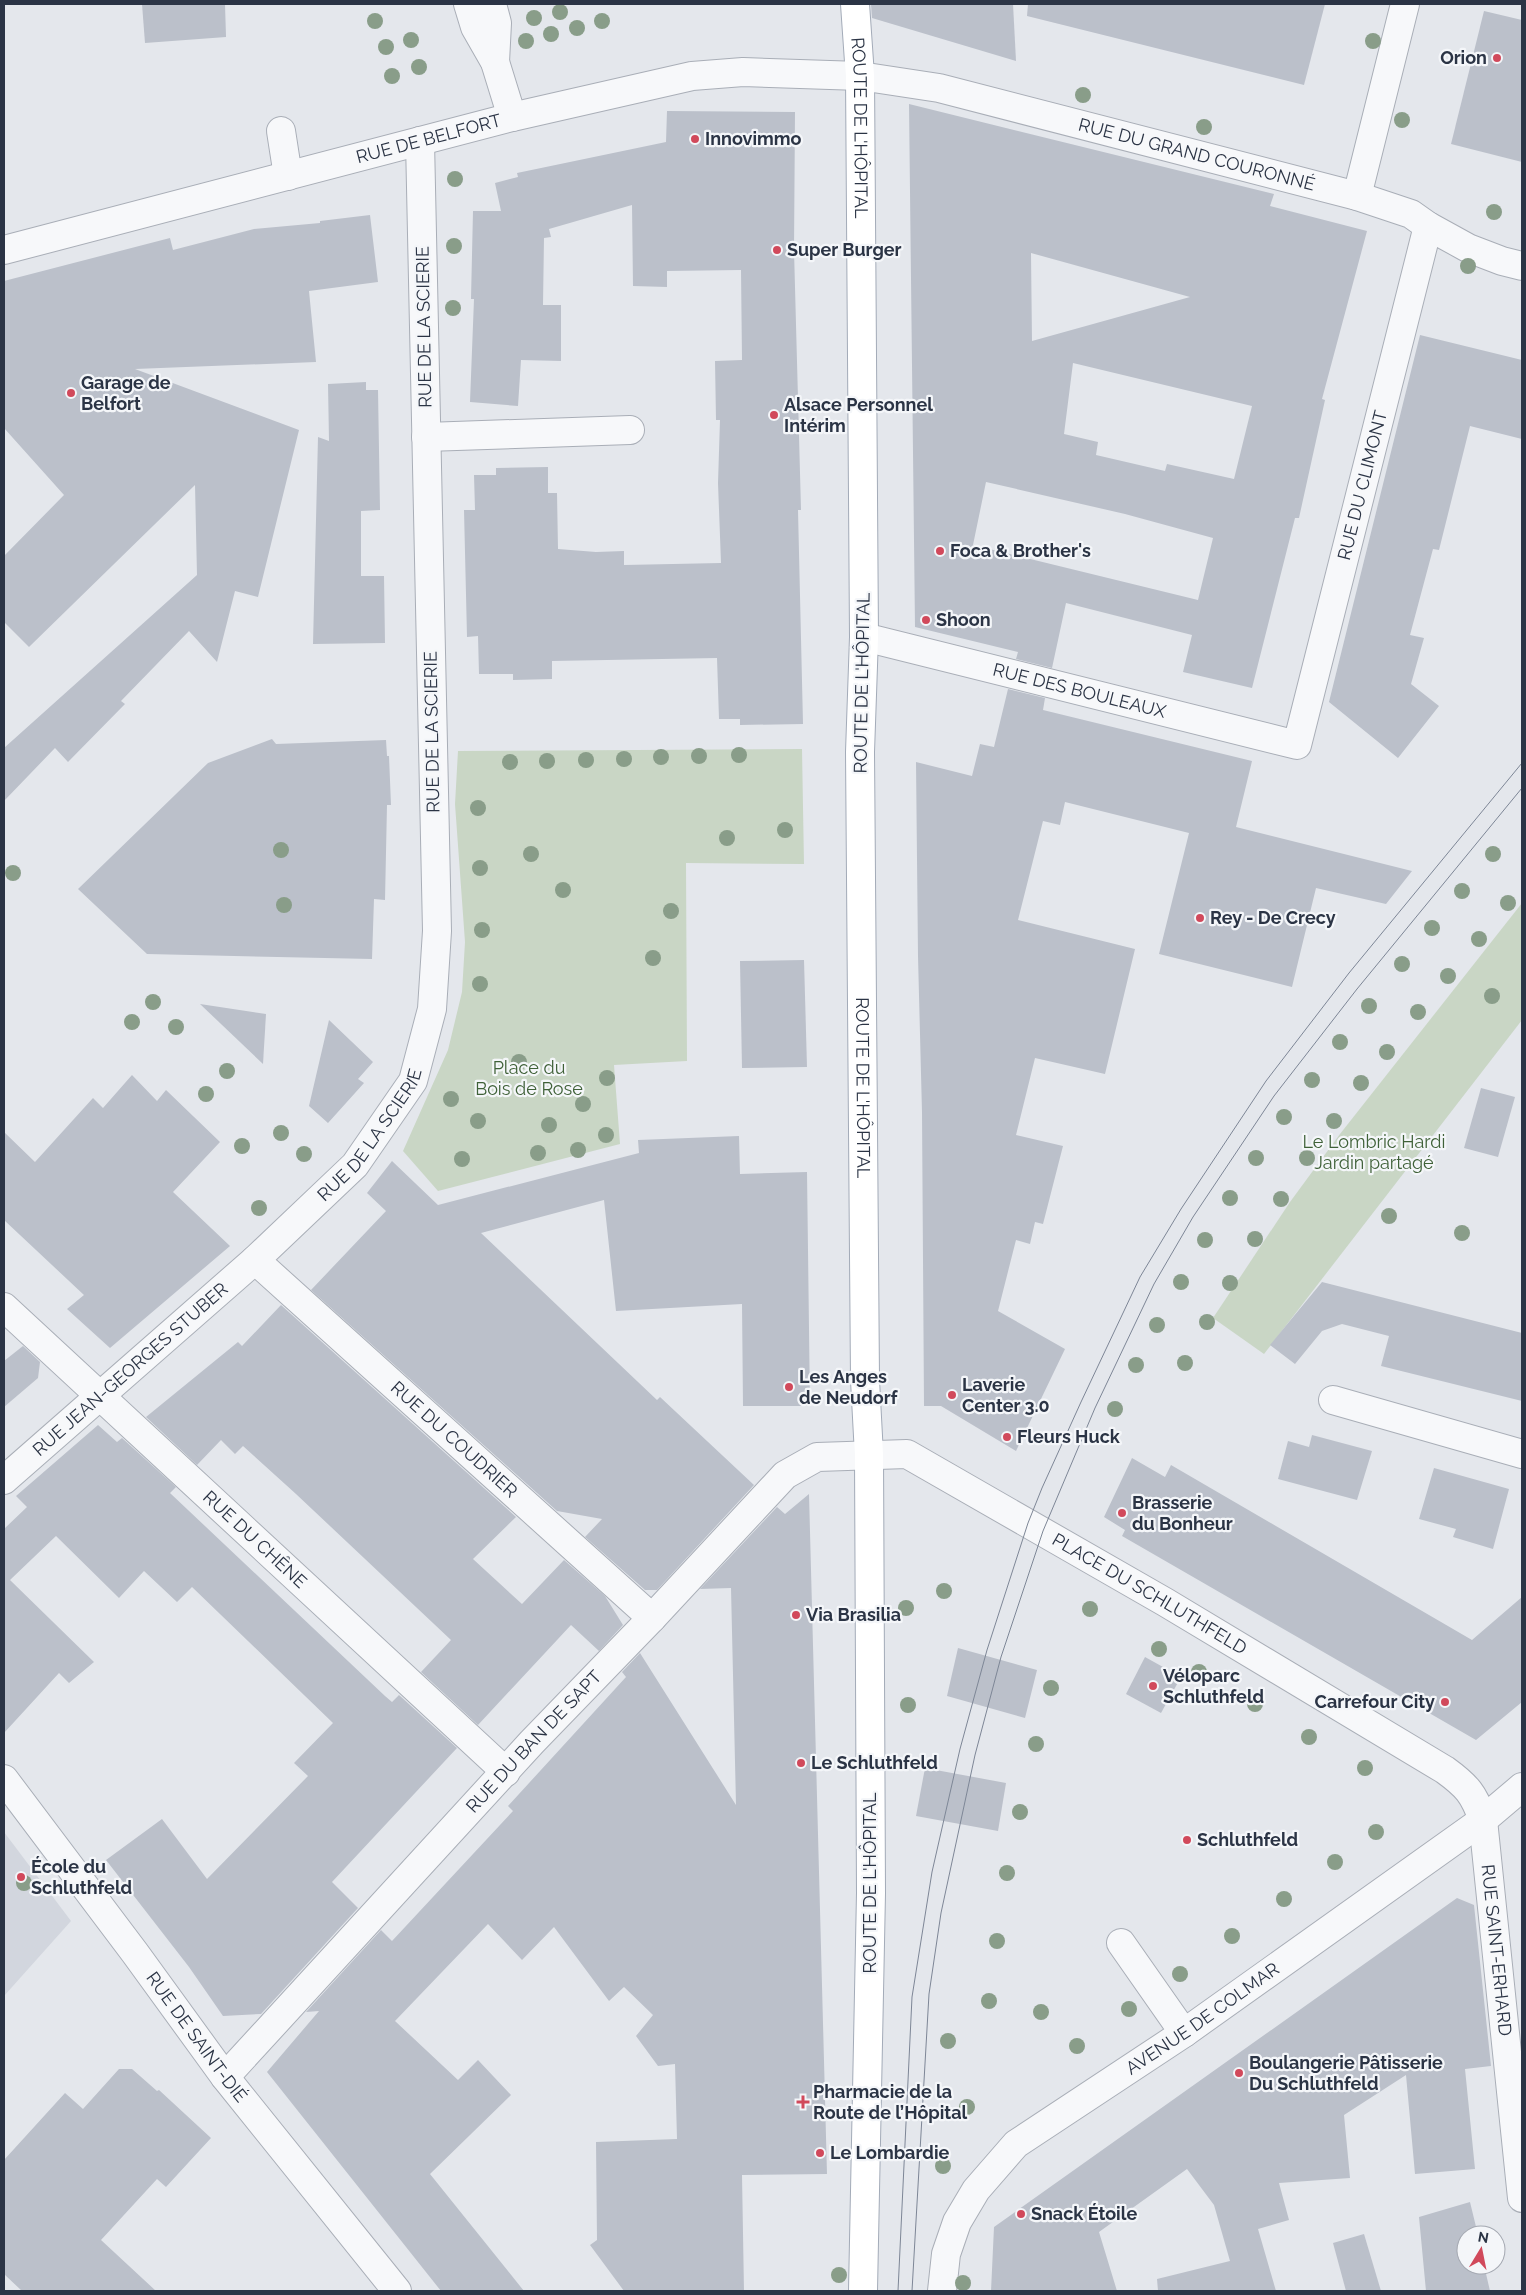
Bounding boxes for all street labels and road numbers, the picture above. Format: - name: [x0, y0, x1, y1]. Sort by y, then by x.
- street label: ROUTE DE L'HÔPITAL: [847, 37, 873, 219]
- street label: RUE DE BELFORT: [354, 109, 503, 167]
- street label: RUE DU GRAND COURONNÉ: [1076, 113, 1318, 195]
- street label: RUE DE LA SCIERIE: [412, 246, 435, 408]
- street label: RUE DU CLIMONT: [1333, 408, 1391, 562]
- street label: ROUTE DE L'HÔPITAL: [848, 592, 874, 774]
- street label: RUE DE LA SCIERIE: [420, 651, 443, 813]
- street label: RUE DES BOULEAUX: [991, 659, 1169, 722]
- street label: ROUTE DE L'HÔPITAL: [852, 997, 875, 1179]
- street label: RUE DE LA SCIERIE: [313, 1066, 426, 1205]
- street label: RUE JEAN-GEORGES STUBER: [28, 1278, 232, 1460]
- street label: RUE DU COUDRIER: [387, 1377, 522, 1502]
- street label: RUE DU CHÊNE: [199, 1486, 311, 1592]
- street label: PLACE DU SCHLUTHFELD: [1049, 1529, 1251, 1659]
- street label: RUE DU BAN DE SAPT: [462, 1666, 606, 1817]
- street label: ROUTE DE L'HÔPITAL: [858, 1792, 880, 1973]
- street label: RUE SAINT-ERHARD: [1478, 1863, 1516, 2037]
- street label: AVENUE DE COLMAR: [1122, 1958, 1283, 2079]
- street label: RUE DE SAINT-DIÉ: [142, 1968, 253, 2106]

